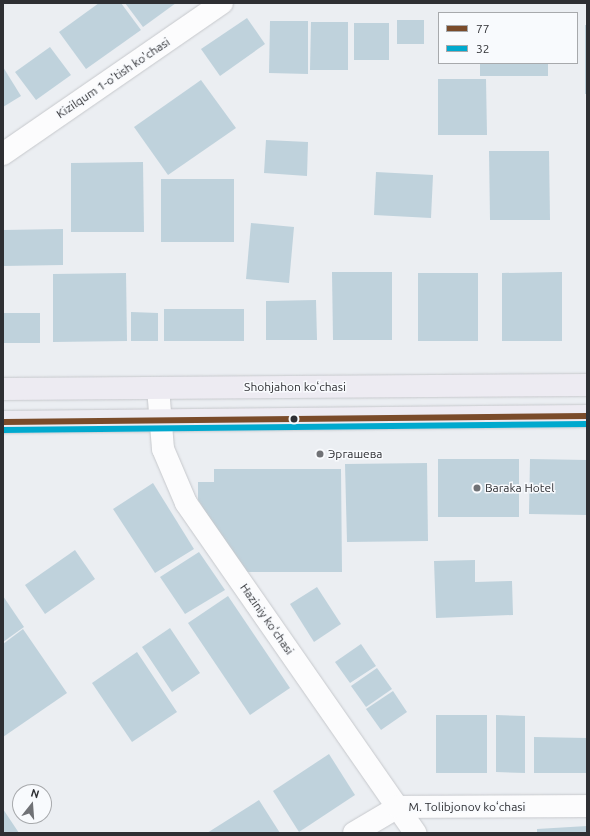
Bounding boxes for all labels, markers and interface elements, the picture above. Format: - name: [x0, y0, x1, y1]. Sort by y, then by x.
- legend: [438, 12, 578, 64]
- text: 77: [476, 22, 490, 35]
- street label: Kizilqum 1-o'tish ko'chasi: [54, 35, 172, 121]
- text: 32: [476, 42, 490, 55]
- street label: Shohjahon koʻchasi: [244, 380, 346, 394]
- unlabelled marker: [289, 414, 299, 424]
- place label: Эргашева: [328, 447, 383, 461]
- marker: Эргашева: [315, 449, 325, 459]
- place label: Baraka Hotel: [485, 481, 554, 495]
- marker: Baraka Hotel: [472, 483, 482, 493]
- street label: Haziniy koʻchasi: [237, 581, 297, 657]
- north arrow: [12, 784, 52, 824]
- text: N: [30, 787, 41, 800]
- street label: M. Tolibjonov koʻchasi: [409, 800, 525, 814]

